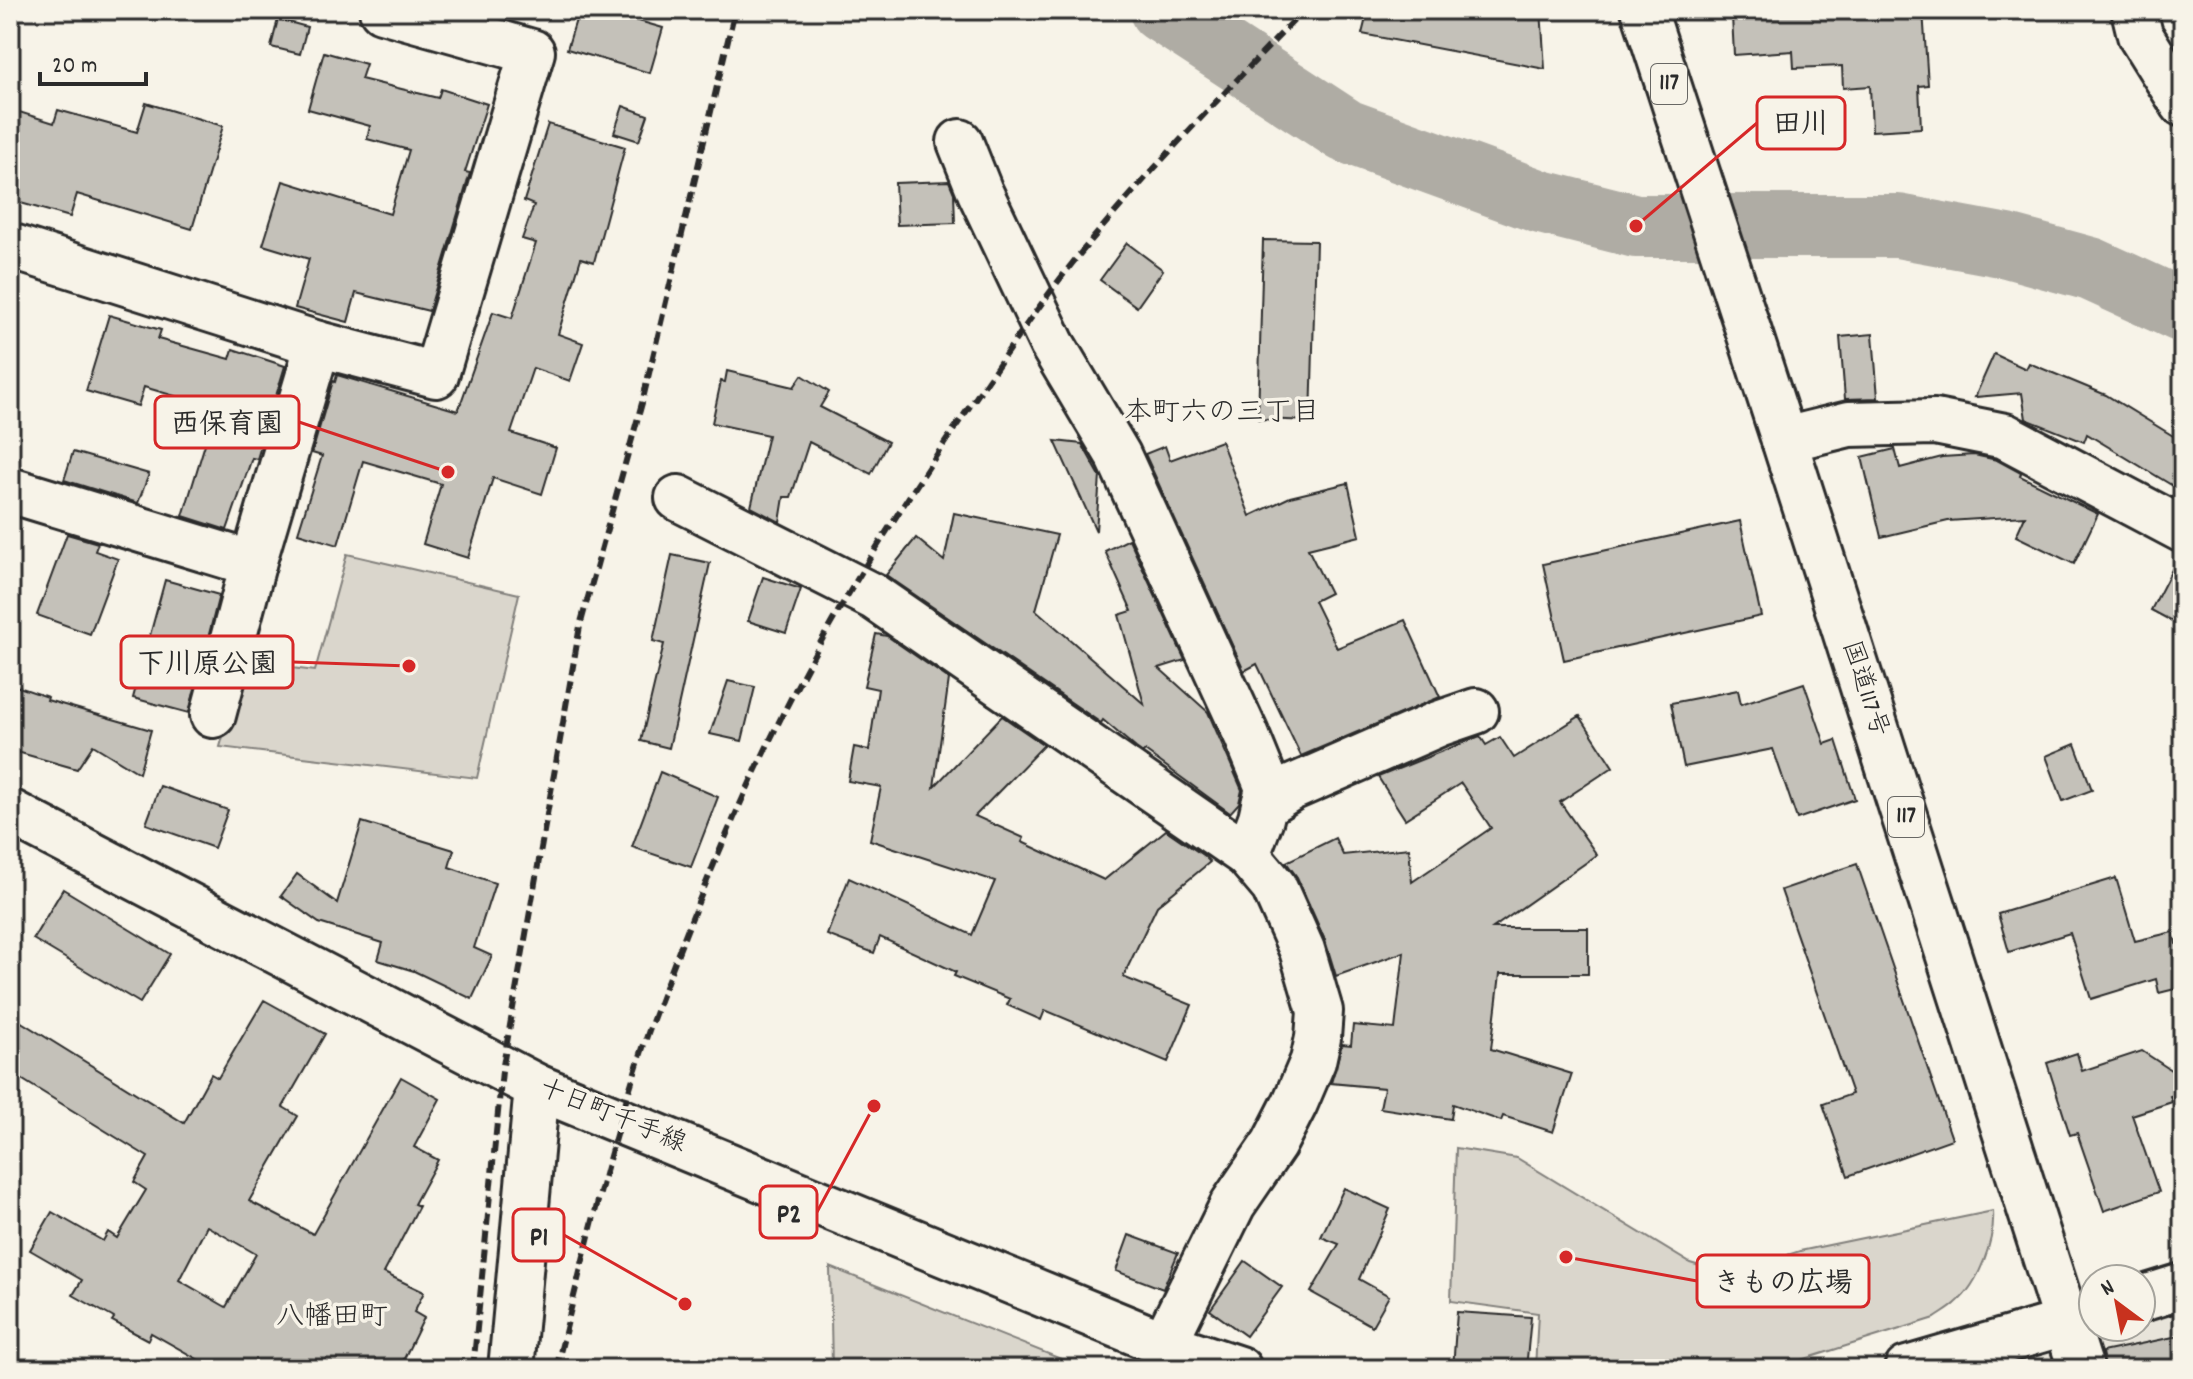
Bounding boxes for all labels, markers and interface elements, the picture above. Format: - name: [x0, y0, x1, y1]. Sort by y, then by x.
- scale bar: [40, 36, 146, 86]
- text: 20 m: [52, 50, 98, 84]
- road number: 117: [1651, 64, 1687, 104]
- callout: 田川: [1757, 97, 1845, 149]
- text: 田川: [1773, 107, 1829, 147]
- district label: 本町六の三丁目: [1124, 395, 1320, 435]
- callout: 西保育園: [155, 396, 299, 448]
- text: 西保育園: [171, 407, 283, 447]
- callout: 下川原公園: [121, 636, 293, 688]
- street label: 国道117号: [1831, 636, 1897, 742]
- text: 下川原公園: [137, 647, 277, 687]
- road number: 117: [1888, 797, 1924, 837]
- street label: 十日町千手線: [533, 1071, 691, 1163]
- callout: P2: [760, 1186, 817, 1238]
- text: P2: [777, 1197, 801, 1237]
- callout: P1: [513, 1209, 564, 1261]
- text: P1: [530, 1220, 548, 1260]
- callout: きもの広場: [1697, 1255, 1869, 1307]
- north arrow: [2077, 1263, 2157, 1343]
- text: きもの広場: [1713, 1266, 1853, 1306]
- text: N: [2095, 1273, 2121, 1305]
- district label: 八幡田町: [276, 1299, 388, 1339]

